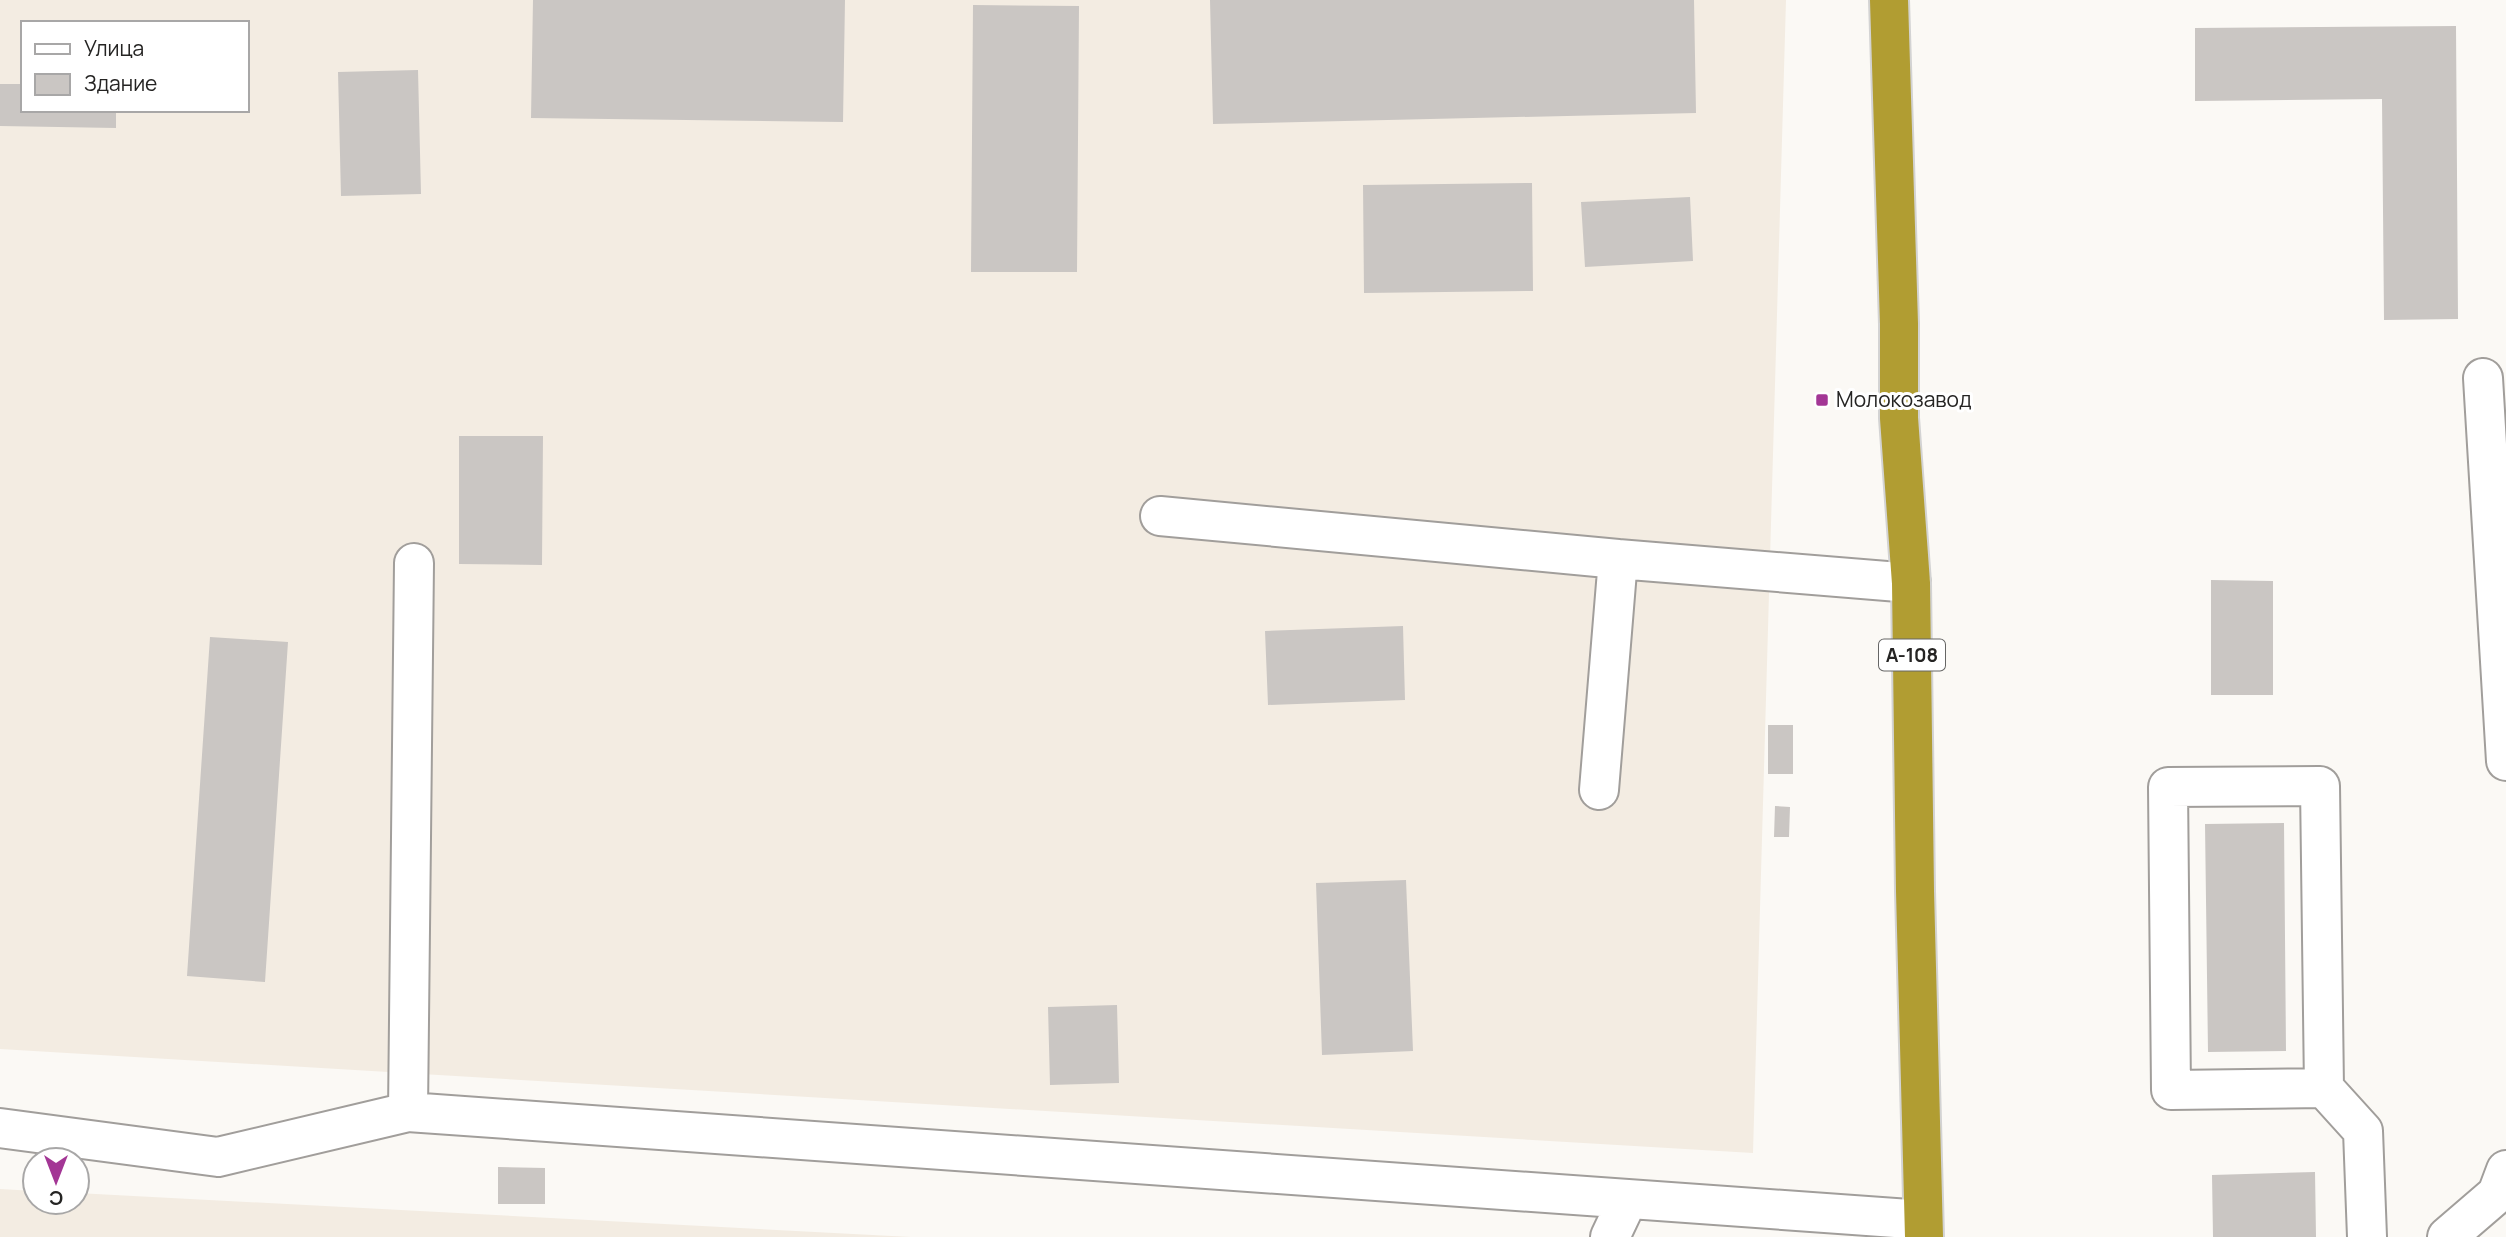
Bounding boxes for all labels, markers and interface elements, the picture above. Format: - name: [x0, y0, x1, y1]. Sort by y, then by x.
- legend: [21, 21, 248, 112]
- text: Улица: [84, 34, 144, 62]
- text: Здание: [84, 69, 157, 97]
- place label: Молокозавод: [1836, 385, 1972, 413]
- marker: Молокозавод: [1814, 392, 1830, 408]
- road number: А-108: [1879, 640, 1945, 670]
- north arrow: [21, 1146, 91, 1216]
- text: С: [49, 1185, 63, 1211]

